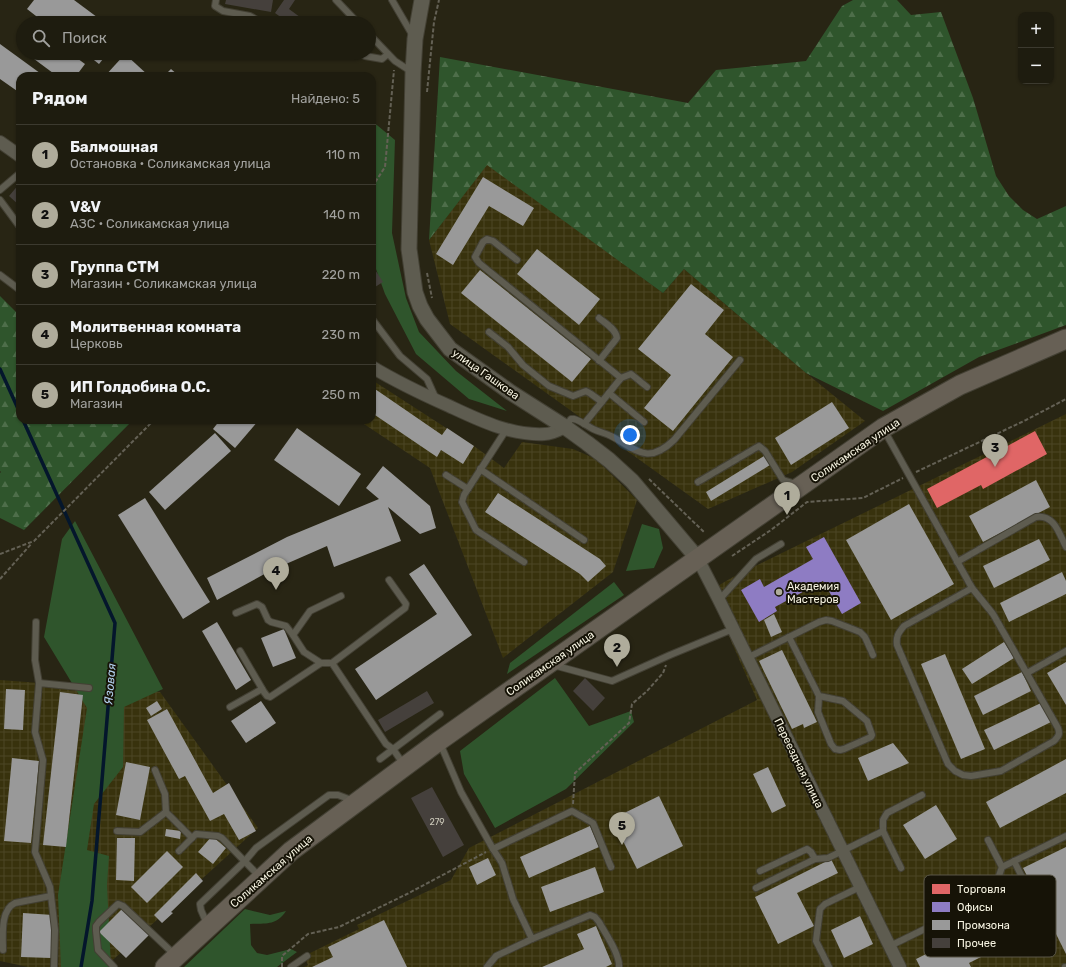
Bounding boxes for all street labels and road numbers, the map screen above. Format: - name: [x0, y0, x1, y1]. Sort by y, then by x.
- street label: улица Гашкова: [450, 346, 522, 402]
- street label: Соликамская улица: [808, 416, 902, 485]
- street label: Соликамская улица: [504, 628, 597, 699]
- street label: Переездная улица: [771, 716, 826, 810]
- street label: Соликамская улица: [228, 832, 315, 911]

